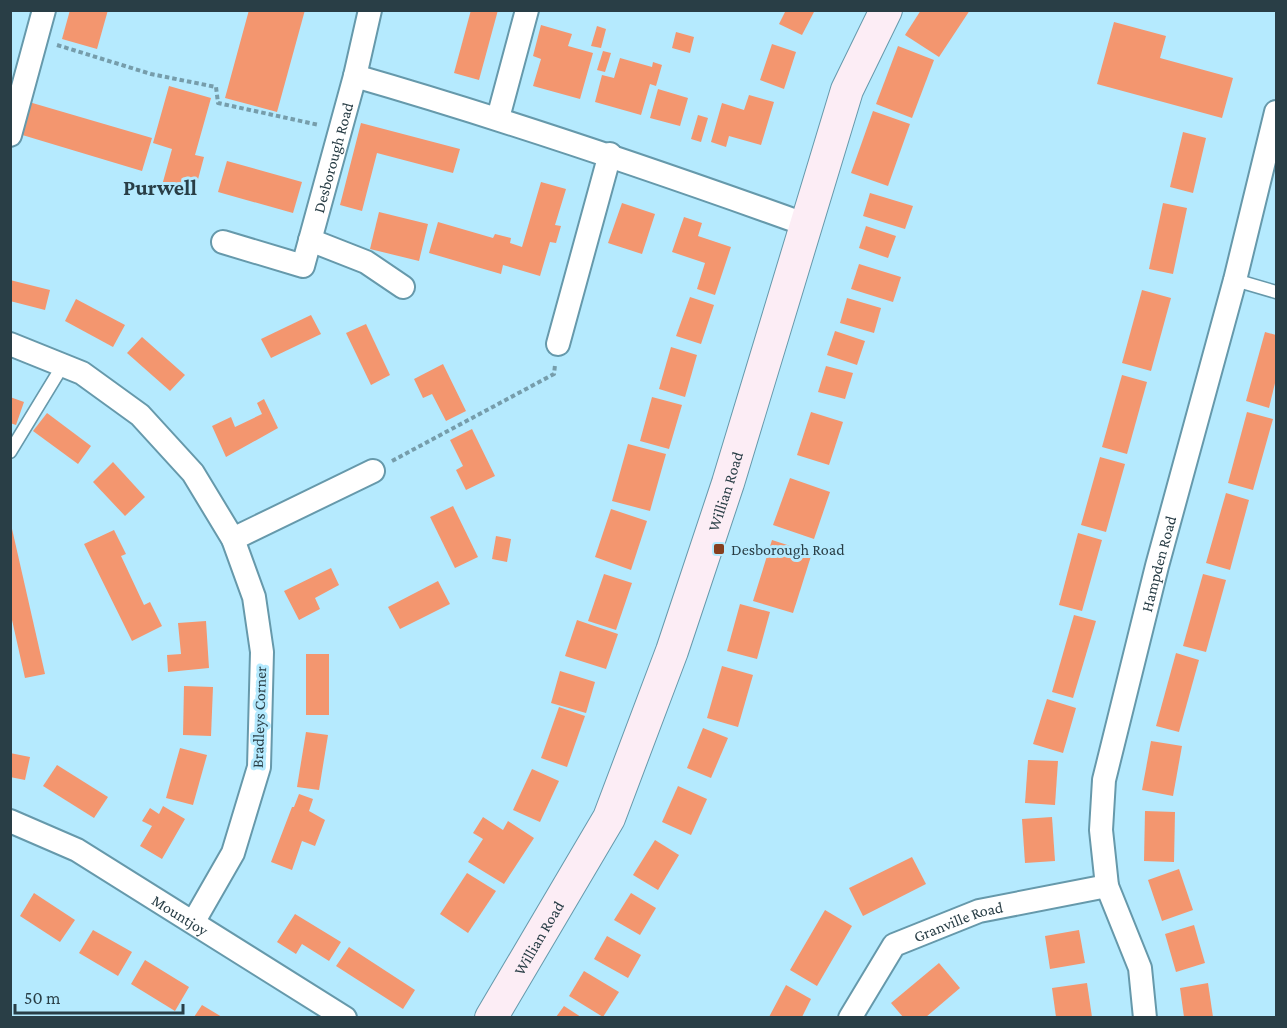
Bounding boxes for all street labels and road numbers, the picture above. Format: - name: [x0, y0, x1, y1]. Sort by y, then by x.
- street label: Desborough Road: [310, 100, 356, 215]
- street label: Willian Road: [704, 449, 746, 533]
- street label: Hampden Road: [1137, 513, 1179, 614]
- street label: Bradleys Corner: [249, 665, 270, 768]
- street label: Mountjoy: [149, 891, 212, 940]
- street label: Willian Road: [510, 897, 567, 978]
- street label: Granville Road: [911, 898, 1005, 945]

